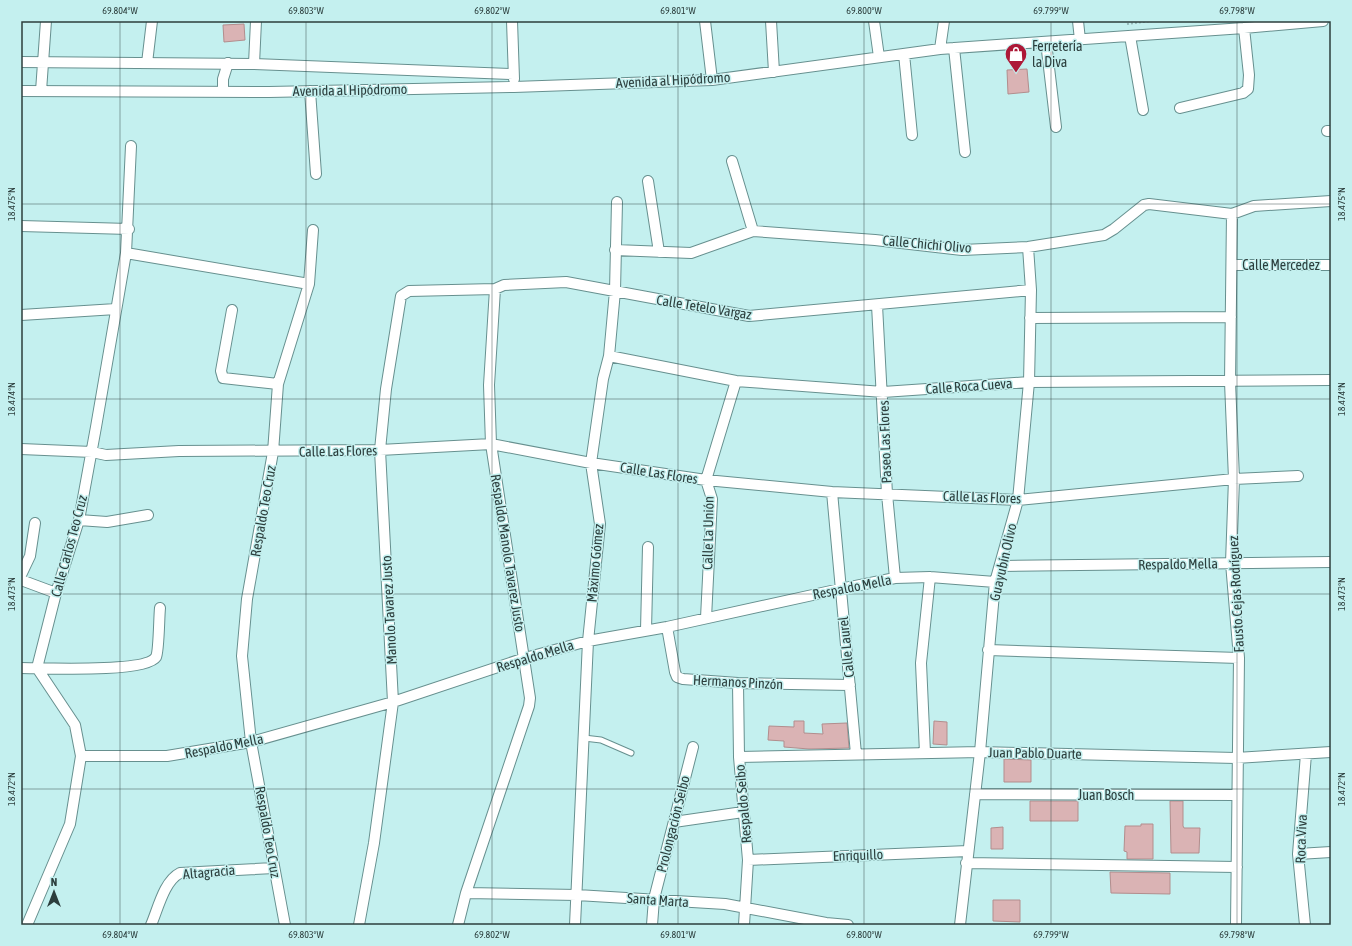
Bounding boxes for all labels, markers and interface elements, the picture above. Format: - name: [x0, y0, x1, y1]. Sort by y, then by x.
- text: 69.804°W: [102, 5, 138, 16]
- text: 69.803°W: [288, 5, 324, 16]
- text: 69.802°W: [474, 5, 510, 16]
- text: 69.801°W: [660, 5, 696, 16]
- text: 69.800°W: [846, 5, 882, 16]
- text: 69.799°W: [1033, 5, 1069, 16]
- text: 69.798°W: [1219, 5, 1255, 16]
- place label: Ferretería la Diva: [1032, 38, 1082, 70]
- shop icon: Ferretería la Diva: [1003, 41, 1029, 74]
- street label: Avenida al Hipódromo: [615, 69, 731, 91]
- street label: Avenida al Hipódromo: [293, 81, 407, 99]
- text: 18.475°N: [6, 187, 17, 221]
- text: 18.475°N: [1336, 187, 1347, 221]
- street label: Calle Chichi Olivo: [882, 232, 972, 256]
- street label: Calle Mercedez: [1242, 257, 1320, 273]
- street label: Calle Tetelo Vargaz: [655, 292, 753, 322]
- street label: Calle Roca Cueva: [925, 375, 1013, 397]
- text: 18.474°N: [6, 382, 17, 416]
- text: 18.474°N: [1336, 382, 1347, 416]
- street label: Paseo Las Flores: [876, 400, 894, 484]
- street label: Calle Las Flores: [299, 442, 377, 460]
- street label: Calle Las Flores: [619, 459, 699, 487]
- street label: Respaldo Teo Cruz: [247, 464, 279, 558]
- street label: Respaldo Manolo Tavarez Justo: [488, 473, 528, 633]
- street label: Calle Las Flores: [943, 488, 1021, 506]
- street label: Calle Carlos Teo Cruz: [48, 493, 90, 599]
- street label: Calle La Unión: [699, 496, 717, 570]
- street label: Guayubín Olivo: [986, 522, 1020, 602]
- street label: Máximo Gómez: [584, 523, 606, 603]
- street label: Fausto Cejas Rodríguez: [1225, 535, 1247, 653]
- street label: Manolo Tavarez Justo: [378, 555, 400, 665]
- street label: Respaldo Mella: [1138, 555, 1218, 573]
- street label: Respaldo Mella: [811, 572, 893, 602]
- text: 18.473°N: [6, 577, 17, 611]
- text: 18.473°N: [1336, 577, 1347, 611]
- street label: Calle Laurel: [835, 615, 857, 678]
- street label: Respaldo Mella: [494, 637, 576, 675]
- street label: Hermanos Pinzón: [692, 672, 784, 692]
- street label: Respaldo Mella: [183, 731, 265, 761]
- street label: Juan Pablo Duarte: [988, 744, 1082, 762]
- street label: Respaldo Seibo: [732, 764, 754, 844]
- text: 18.472°N: [6, 772, 17, 806]
- text: 18.472°N: [1336, 772, 1347, 806]
- street label: Prolongación Seibo: [653, 774, 693, 874]
- street label: Respaldo Teo Cruz: [252, 785, 284, 879]
- street label: Juan Bosch: [1078, 787, 1134, 803]
- street label: Roca Viva: [1292, 814, 1310, 864]
- street label: Enriquillo: [832, 846, 884, 864]
- street label: Altagracia: [182, 862, 236, 882]
- north arrow: [34, 872, 74, 912]
- text: N: [51, 876, 57, 888]
- street label: Santa Marta: [626, 890, 690, 910]
- text: 69.804°W: [102, 929, 138, 940]
- text: 69.803°W: [288, 929, 324, 940]
- text: 69.802°W: [474, 929, 510, 940]
- text: 69.801°W: [660, 929, 696, 940]
- text: 69.800°W: [846, 929, 882, 940]
- text: 69.799°W: [1033, 929, 1069, 940]
- text: 69.798°W: [1219, 929, 1255, 940]

